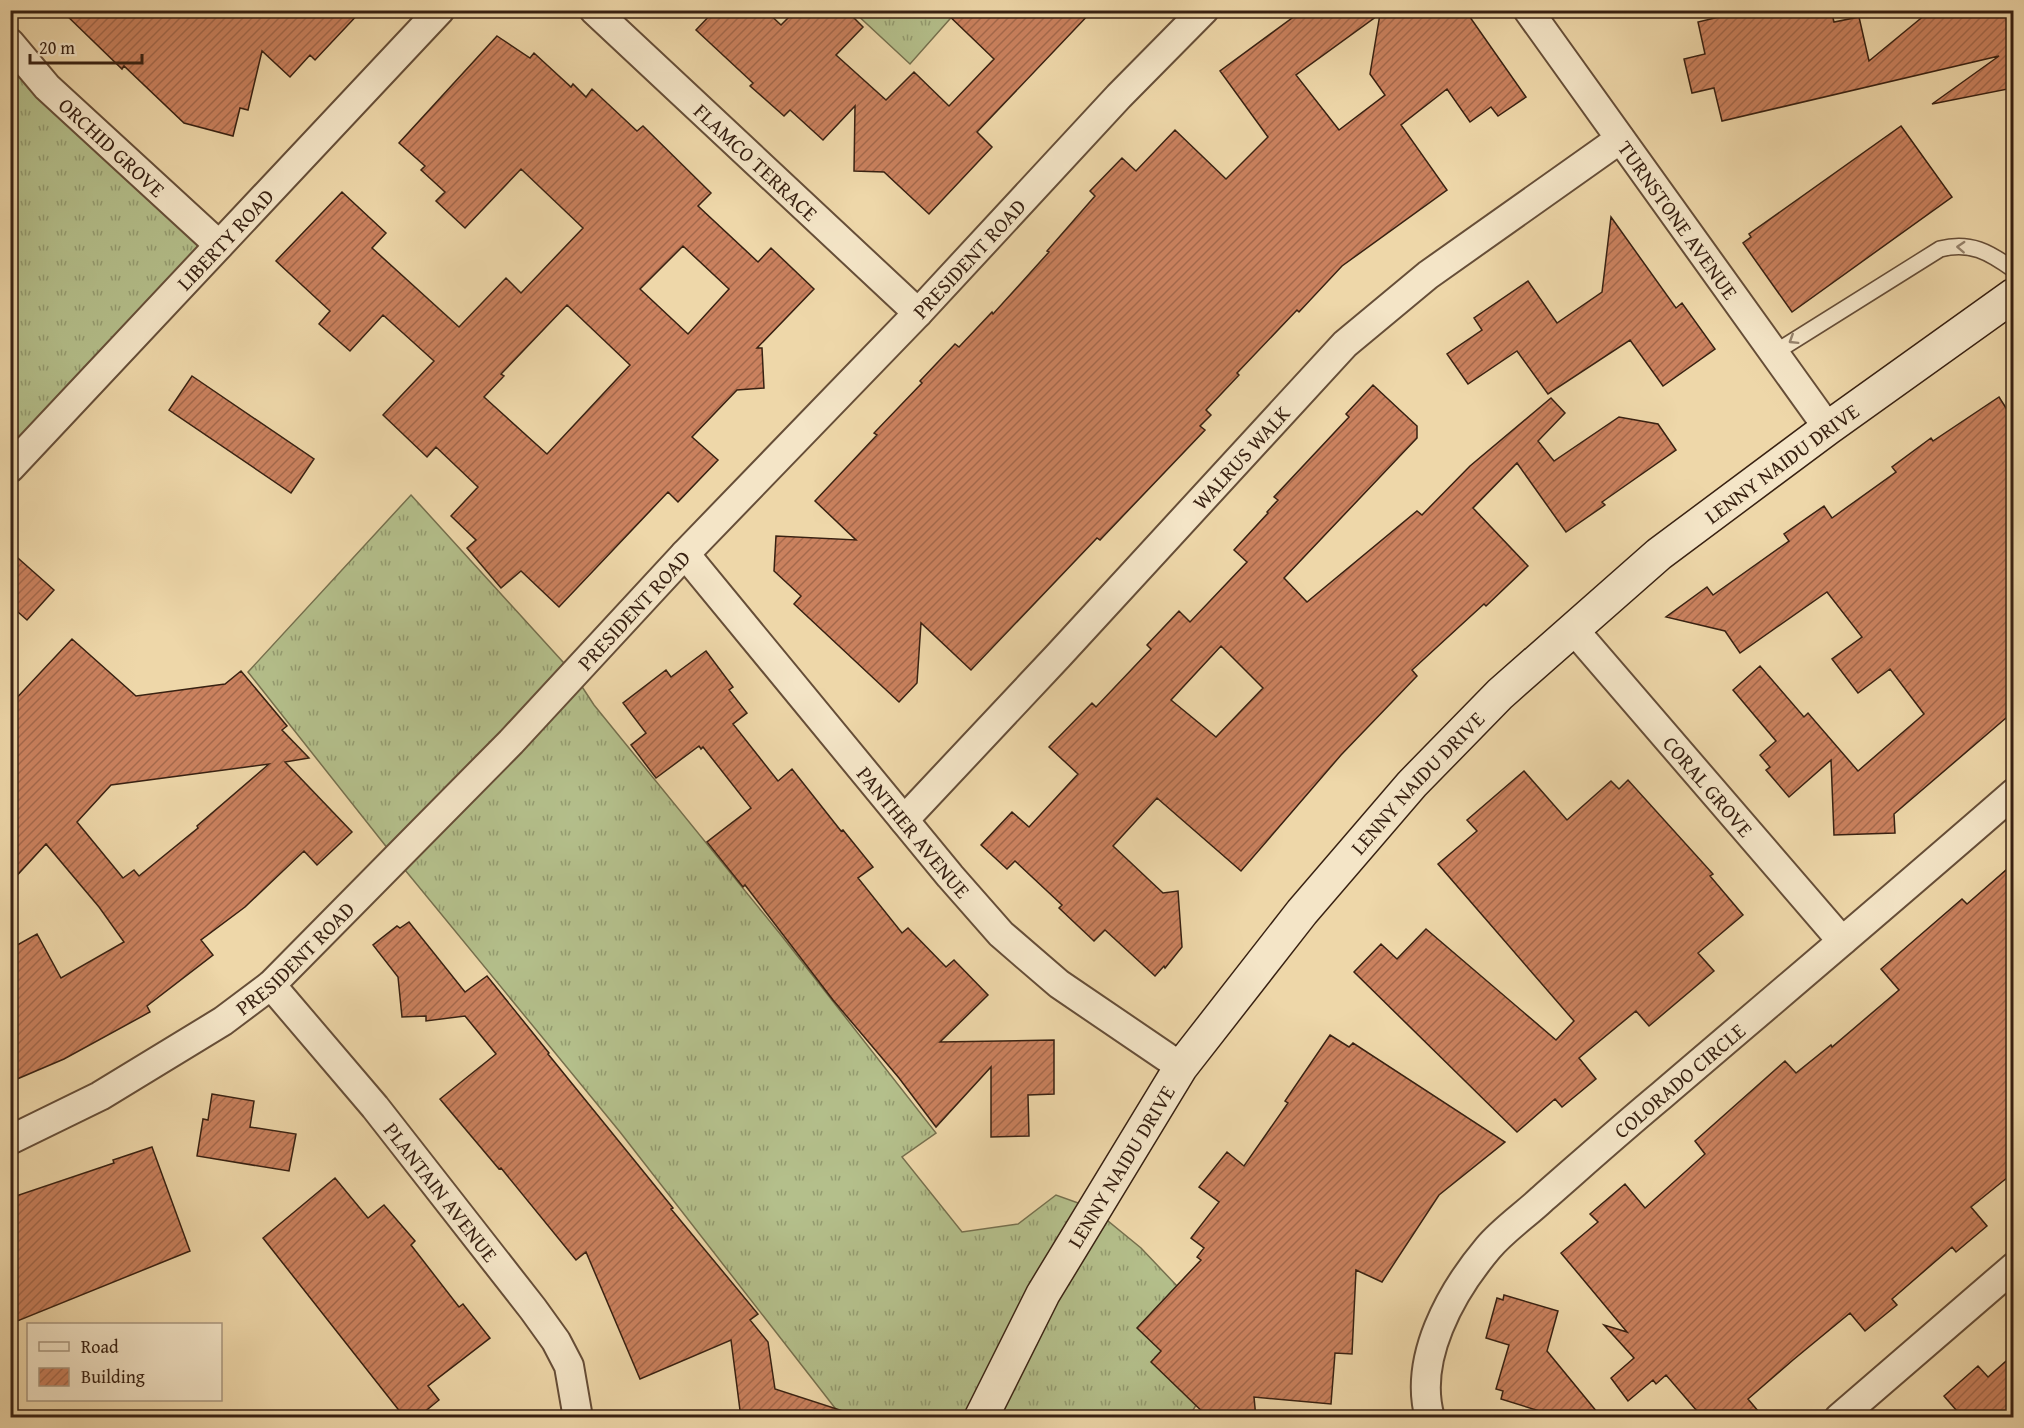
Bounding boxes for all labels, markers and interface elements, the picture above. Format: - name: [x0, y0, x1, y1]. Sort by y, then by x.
- scale bar: [30, 27, 142, 65]
- text: 20 m: [39, 34, 75, 61]
- street label: ORCHID GROVE: [52, 90, 173, 204]
- street label: FLAMCO TERRACE: [687, 96, 826, 228]
- street label: TURNSTONE AVENUE: [1611, 134, 1746, 306]
- street label: LIBERTY ROAD: [169, 181, 281, 297]
- street label: PRESIDENT ROAD: [905, 191, 1033, 325]
- one-way arrow: [1956, 241, 1966, 254]
- one-way arrow: [1789, 333, 1799, 345]
- street label: LENNY NAIDU DRIVE: [1698, 395, 1865, 531]
- street label: WALRUS WALK: [1185, 398, 1297, 516]
- street label: PRESIDENT ROAD: [570, 543, 697, 677]
- street label: LENNY NAIDU DRIVE: [1343, 704, 1491, 861]
- street label: CORAL GROVE: [1656, 729, 1761, 844]
- street label: PANTHER AVENUE: [850, 759, 978, 905]
- street label: PRESIDENT ROAD: [229, 894, 361, 1022]
- street label: COLORADO CIRCLE: [1606, 1015, 1752, 1145]
- street label: LENNY NAIDU DRIVE: [1059, 1079, 1182, 1254]
- street label: PLANTAIN AVENUE: [377, 1115, 506, 1269]
- legend: [27, 1323, 222, 1401]
- text: Road: [81, 1333, 119, 1360]
- text: Building: [81, 1363, 145, 1390]

